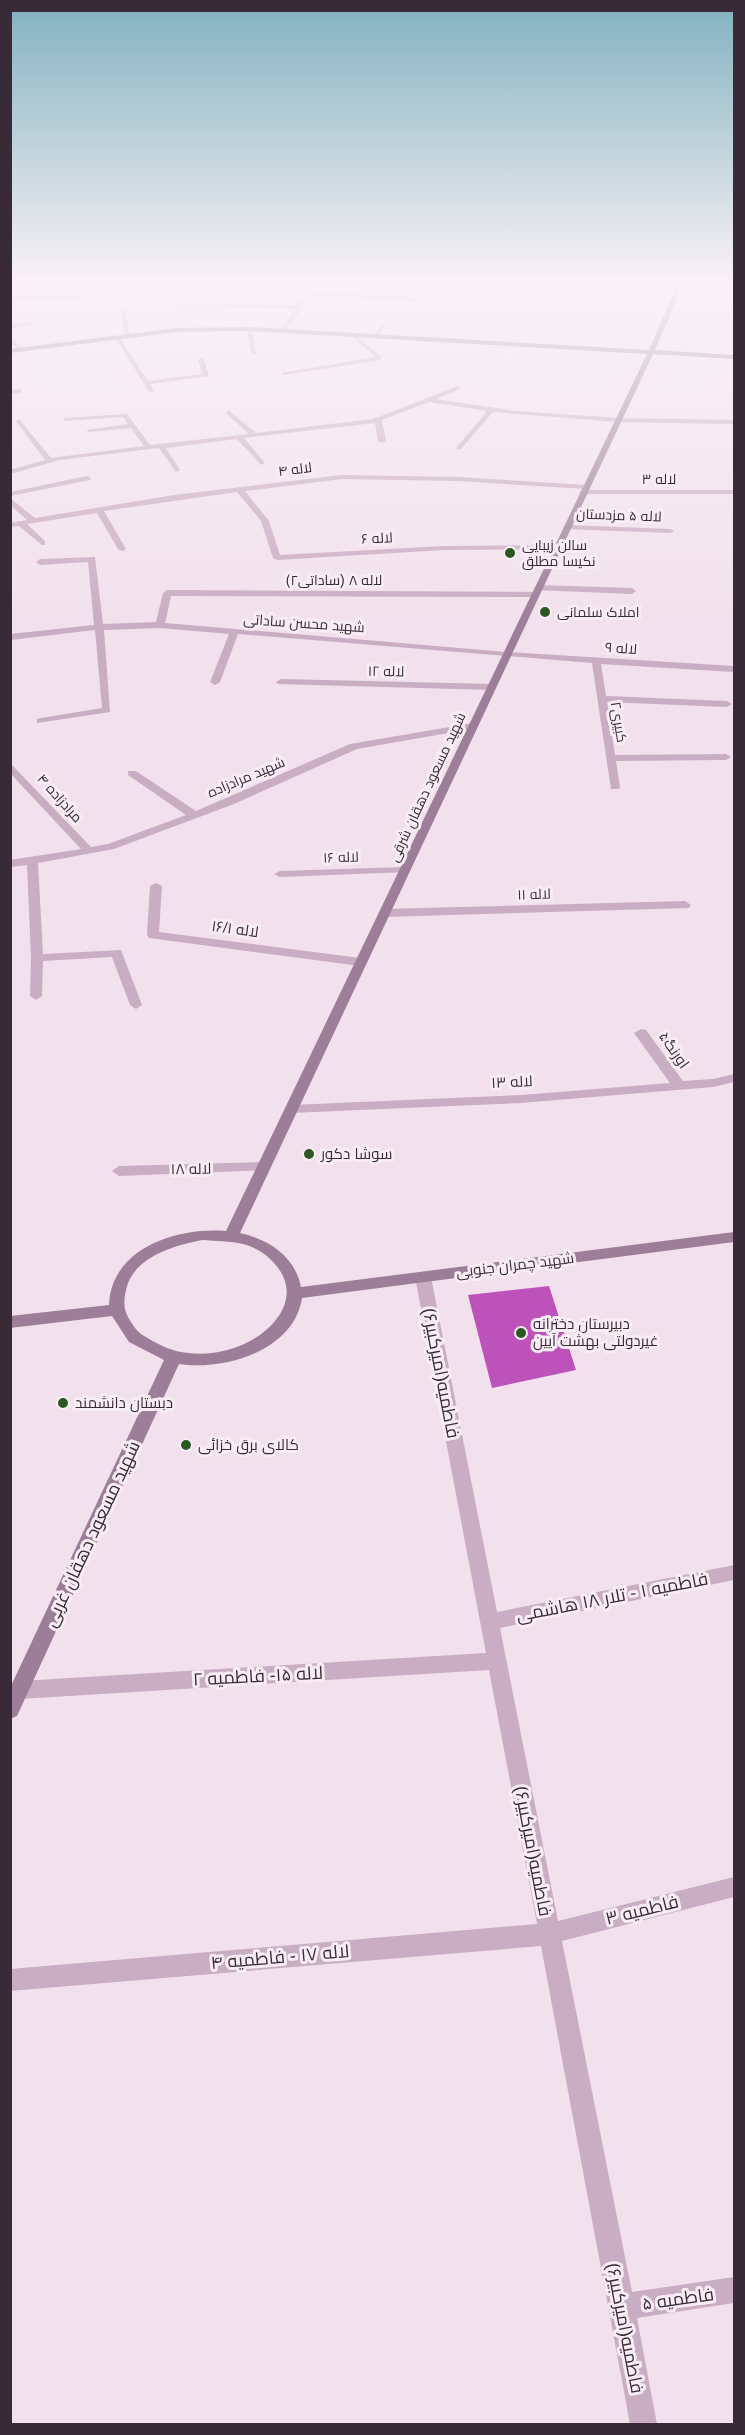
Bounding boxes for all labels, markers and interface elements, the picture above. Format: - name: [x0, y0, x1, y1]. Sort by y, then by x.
- street label: لاله ۴: [277, 459, 313, 479]
- street label: لاله ۳: [642, 471, 676, 487]
- street label: لاله ۵ مزدستان: [576, 506, 662, 524]
- street label: لاله ۶: [361, 529, 393, 547]
- place label: سالن زیبایی نکیسا مطلق: [522, 537, 595, 570]
- marker: سالن زیبایی نکیسا مطلق: [503, 546, 517, 560]
- street label: لاله ۸ (ساداتی۲): [286, 572, 382, 588]
- place label: املاک سلمانی: [557, 604, 640, 620]
- marker: املاک سلمانی: [538, 605, 552, 619]
- street label: شهید محسن ساداتی: [243, 611, 365, 635]
- street label: لاله ۹: [604, 639, 638, 657]
- street label: لاله ۱۲: [368, 663, 404, 679]
- street label: کبیری۲: [608, 700, 630, 744]
- street label: شهید مسعود دهقان شرقی: [385, 710, 469, 864]
- street label: شهید مرادزاده: [205, 754, 287, 800]
- street label: مرادزاده ۴: [34, 771, 86, 825]
- street label: لاله ۱۶: [323, 848, 359, 866]
- street label: لاله ۱۱: [517, 885, 551, 903]
- street label: لاله ۱۶/۱: [210, 917, 260, 940]
- street label: اورنگ۵: [655, 1028, 693, 1072]
- street label: لاله ۱۳: [491, 1072, 533, 1091]
- place label: سوشا دکور: [320, 1145, 392, 1163]
- marker: سوشا دکور: [302, 1147, 316, 1161]
- street label: لاله ۱۸: [171, 1160, 211, 1177]
- street label: شهید چمران جنوبی: [455, 1249, 575, 1282]
- street label: فاطمیه(امیرکبیر۶): [418, 1306, 463, 1440]
- place label: دبیرستان دخترانه غیردولتی بهشت آیین: [533, 1315, 658, 1351]
- marker: دبیرستان دخترانه غیردولتی بهشت آیین: [514, 1326, 528, 1340]
- place label: دبستان دانشمند: [75, 1394, 173, 1413]
- marker: دبستان دانشمند: [56, 1396, 70, 1410]
- place label: کالای برق خزائی: [198, 1436, 299, 1455]
- street label: شهید مسعود دهقان غربی: [40, 1438, 145, 1631]
- marker: کالای برق خزائی: [179, 1438, 193, 1452]
- street label: فاطمیه ۱ - تلار ۱۸ هاشمی: [514, 1569, 710, 1626]
- street label: لاله ۱۵- فاطمیه ۲: [192, 1663, 324, 1689]
- street label: فاطمیه(امیرکبیر۶): [510, 1784, 555, 1918]
- street label: فاطمیه ۳: [603, 1891, 681, 1929]
- street label: لاله ۱۷ - فاطمیه ۴: [210, 1941, 350, 1973]
- street label: فاطمیه(امیرکبیر۶): [602, 2261, 647, 2395]
- street label: فاطمیه ۵: [641, 2284, 715, 2314]

